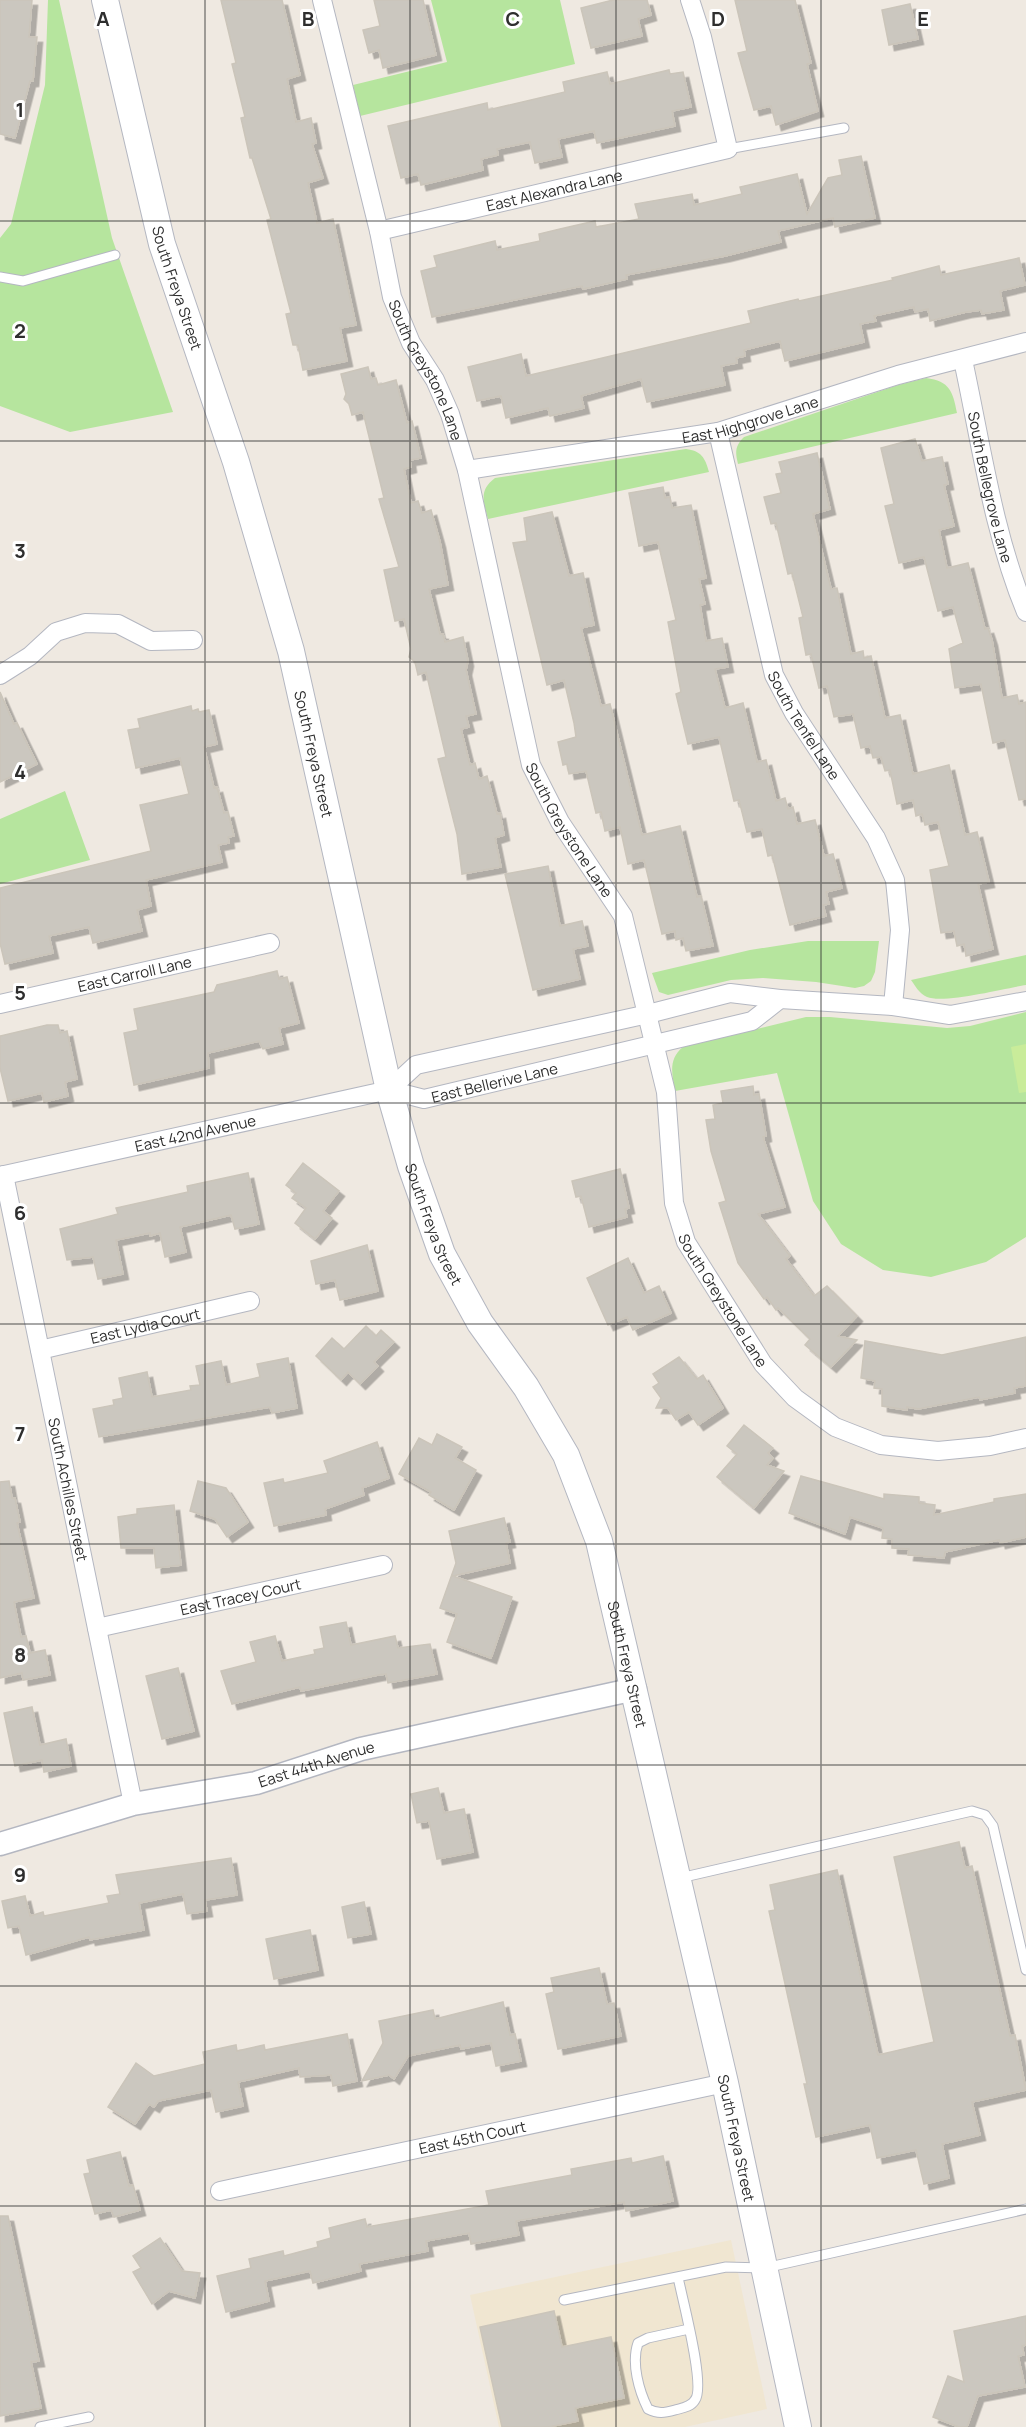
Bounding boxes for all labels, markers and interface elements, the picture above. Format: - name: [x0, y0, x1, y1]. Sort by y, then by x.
- text: A: [96, 5, 110, 32]
- text: B: [302, 5, 315, 32]
- text: C: [506, 5, 520, 32]
- text: D: [711, 5, 725, 32]
- text: E: [917, 5, 929, 32]
- text: 1: [16, 96, 24, 123]
- street label: East Alexandra Lane: [484, 164, 625, 216]
- street label: South Freya Street: [148, 224, 208, 353]
- street label: South Greystone Lane: [384, 296, 468, 443]
- text: 2: [14, 317, 26, 344]
- street label: East Highgrove Lane: [681, 390, 821, 448]
- street label: South Bellegrove Lane: [963, 410, 1018, 565]
- text: 3: [14, 537, 26, 564]
- street label: South Tenfel Lane: [763, 667, 846, 784]
- street label: South Freya Street: [290, 688, 338, 819]
- text: 4: [14, 758, 26, 785]
- street label: South Greystone Lane: [521, 759, 618, 902]
- street label: East Carroll Lane: [76, 951, 194, 997]
- text: 5: [14, 979, 26, 1006]
- street label: East Bellerive Lane: [429, 1057, 560, 1107]
- street label: East 42nd Avenue: [133, 1109, 258, 1156]
- street label: South Freya Street: [400, 1160, 468, 1289]
- text: 6: [14, 1199, 26, 1226]
- street label: South Greystone Lane: [674, 1231, 773, 1371]
- street label: East Lydia Court: [88, 1303, 202, 1348]
- street label: South Achilles Street: [44, 1416, 93, 1563]
- text: 7: [15, 1420, 25, 1447]
- street label: East Tracey Court: [178, 1573, 303, 1620]
- street label: South Freya Street: [603, 1599, 653, 1730]
- text: 8: [14, 1641, 26, 1668]
- street label: East 44th Avenue: [255, 1736, 377, 1792]
- text: 9: [14, 1861, 26, 1888]
- street label: South Freya Street: [713, 2072, 760, 2203]
- street label: East 45th Court: [417, 2115, 528, 2159]

